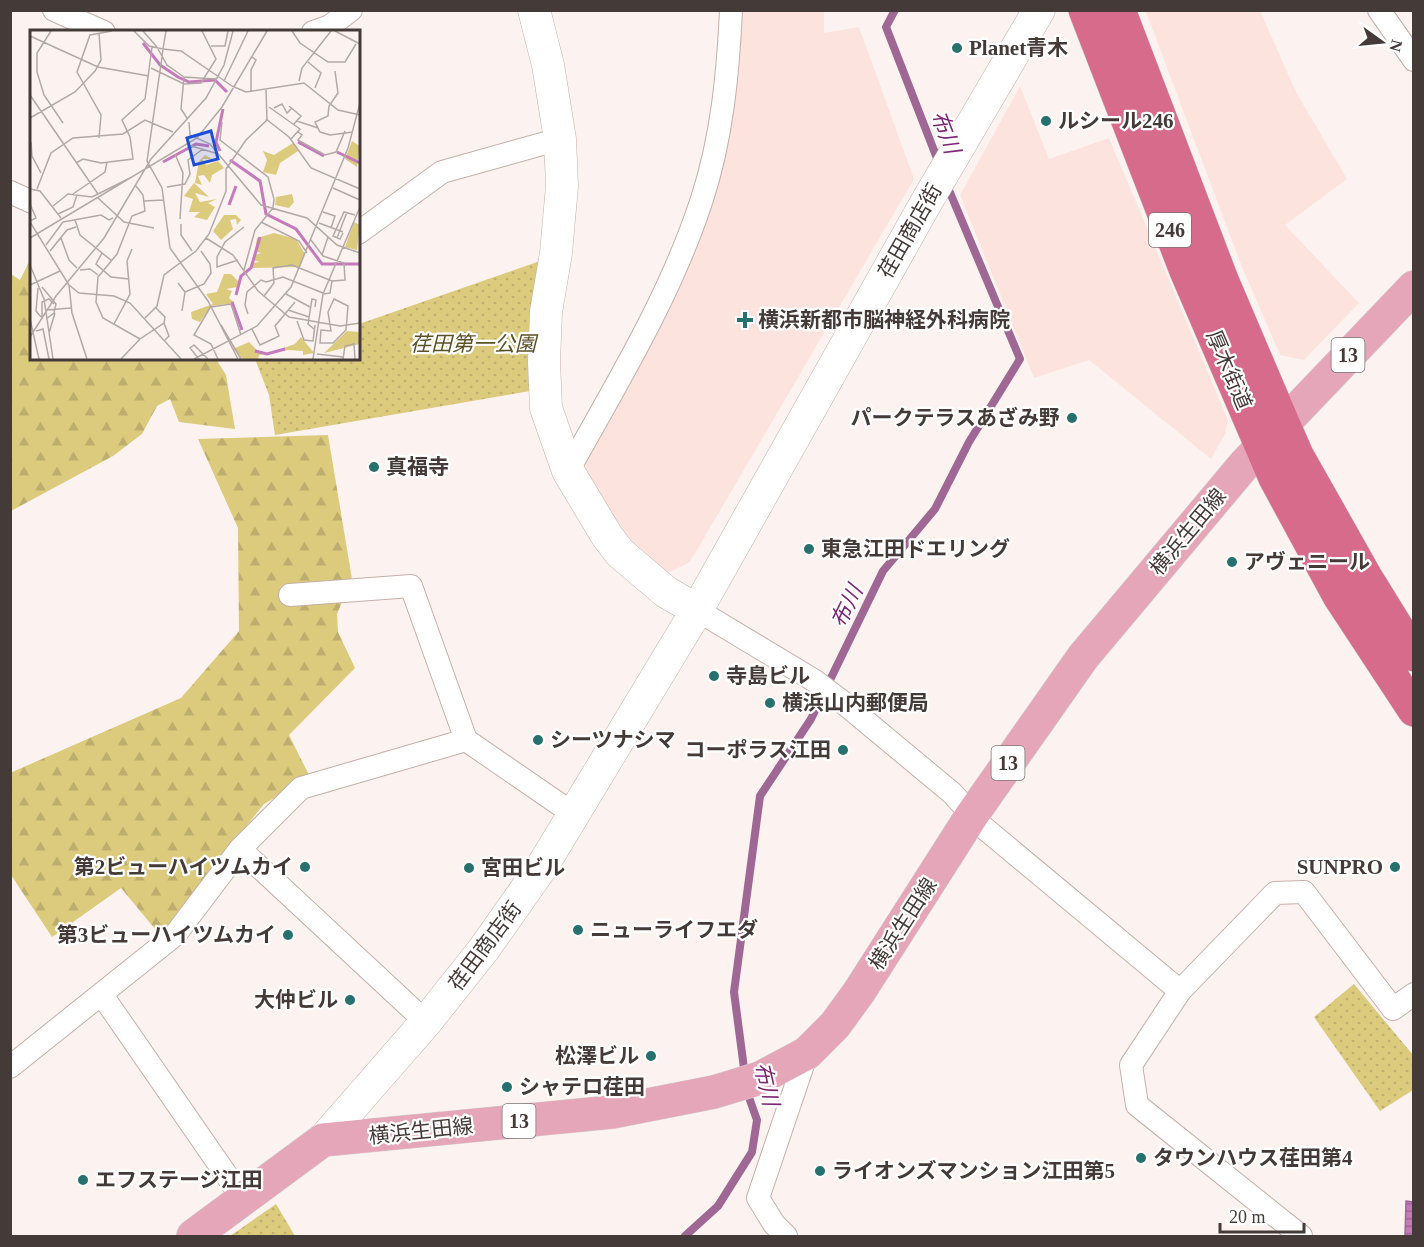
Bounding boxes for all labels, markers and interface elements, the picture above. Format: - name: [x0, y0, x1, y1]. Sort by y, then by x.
- north arrow: [1352, 12, 1412, 72]
- inset map: [30, 30, 360, 360]
- place label: Planet青木: [969, 36, 1068, 60]
- text: N: [1386, 38, 1406, 54]
- marker: Planet青木: [950, 41, 964, 55]
- water label: 布川: [926, 107, 966, 159]
- place label: ルシール246: [1058, 109, 1174, 133]
- marker: ルシール246: [1039, 114, 1053, 128]
- street label: 荏田商店街: [873, 180, 947, 282]
- road number: 246: [1149, 213, 1191, 247]
- place label: 横浜新都市脳神経外科病院: [758, 308, 1010, 332]
- marker: 横浜新都市脳神経外科病院: [736, 311, 754, 329]
- street label: 厚木街道: [1202, 327, 1256, 413]
- park label: 荏田第一公園: [410, 332, 539, 356]
- road number: 13: [1332, 338, 1364, 372]
- place label: パークテラスあざみ野: [850, 406, 1060, 430]
- marker: パークテラスあざみ野: [1065, 411, 1079, 425]
- place label: 真福寺: [386, 455, 449, 479]
- marker: 真福寺: [367, 460, 381, 474]
- street label: 横浜生田線: [1145, 484, 1231, 580]
- place label: 東急江田ドエリング: [821, 537, 1010, 561]
- marker: 東急江田ドエリング: [802, 542, 816, 556]
- place label: アヴェニール: [1244, 550, 1370, 574]
- marker: アヴェニール: [1225, 555, 1239, 569]
- water label: 布川: [826, 579, 868, 631]
- place label: 寺島ビル: [726, 664, 810, 688]
- marker: 寺島ビル: [707, 669, 721, 683]
- place label: 横浜山内郵便局: [782, 691, 929, 715]
- marker: 横浜山内郵便局: [763, 696, 777, 710]
- place label: シーツナシマ: [550, 728, 676, 752]
- marker: シーツナシマ: [531, 733, 545, 747]
- place label: コーポラス江田: [684, 738, 831, 762]
- marker: コーポラス江田: [836, 743, 850, 757]
- road number: 13: [992, 746, 1024, 780]
- place label: 第2ビューハイツムカイ: [74, 855, 293, 879]
- place label: SUNPRO: [1297, 855, 1383, 879]
- place label: 宮田ビル: [481, 856, 565, 880]
- marker: 第2ビューハイツムカイ: [298, 860, 312, 874]
- marker: SUNPRO: [1388, 860, 1402, 874]
- marker: 宮田ビル: [462, 861, 476, 875]
- street label: 横浜生田線: [864, 873, 942, 975]
- street label: 荏田商店街: [444, 897, 526, 995]
- place label: ニューライフエダ: [590, 918, 758, 942]
- place label: 第3ビューハイツムカイ: [57, 923, 276, 947]
- marker: ニューライフエダ: [571, 923, 585, 937]
- marker: 第3ビューハイツムカイ: [281, 928, 295, 942]
- place label: 大仲ビル: [254, 988, 338, 1012]
- marker: 大仲ビル: [343, 993, 357, 1007]
- place label: 松澤ビル: [555, 1044, 639, 1068]
- marker: 松澤ビル: [644, 1049, 658, 1063]
- water label: 布川: [749, 1060, 784, 1110]
- place label: シャテロ荏田: [519, 1075, 645, 1099]
- marker: シャテロ荏田: [500, 1080, 514, 1094]
- road number: 13: [502, 1104, 536, 1138]
- street label: 横浜生田線: [368, 1114, 474, 1148]
- place label: タウンハウス荏田第4: [1153, 1146, 1353, 1170]
- marker: タウンハウス荏田第4: [1134, 1151, 1148, 1165]
- place label: ライオンズマンション江田第5: [832, 1159, 1115, 1183]
- marker: ライオンズマンション江田第5: [813, 1164, 827, 1178]
- place label: エフステージ江田: [95, 1168, 263, 1192]
- marker: エフステージ江田: [76, 1173, 90, 1187]
- scale bar: [1220, 1196, 1304, 1234]
- text: 20 m: [1229, 1207, 1266, 1227]

